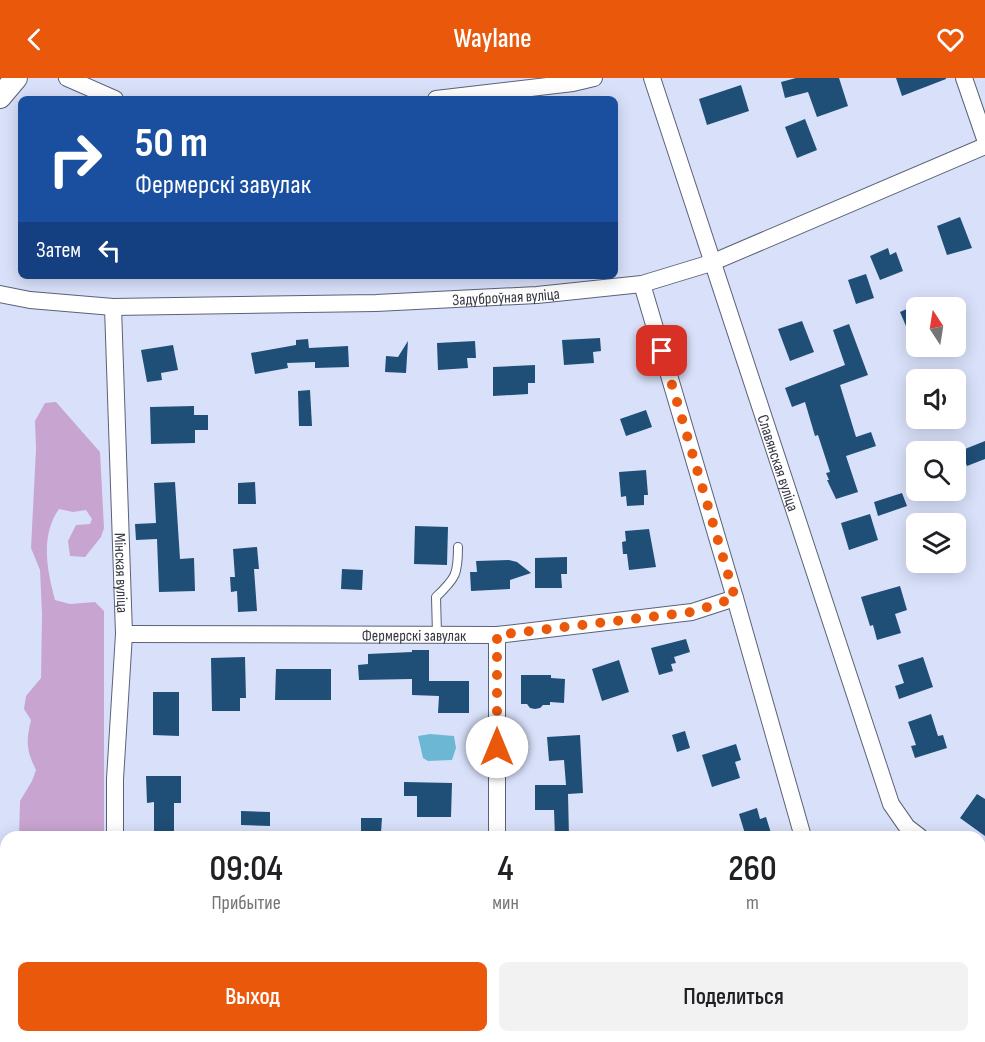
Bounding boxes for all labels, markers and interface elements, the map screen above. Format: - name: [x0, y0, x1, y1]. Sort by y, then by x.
- icon: back: [18, 23, 51, 56]
- text: Waylane: [453, 23, 532, 55]
- icon: heart: [934, 23, 967, 56]
- text: 50 m: [135, 118, 208, 169]
- icon: right: [36, 120, 114, 198]
- text: Фермерскі завулак: [135, 169, 311, 201]
- icon: left: [93, 234, 126, 267]
- text: Затем: [36, 237, 81, 264]
- street label: Задуброўная вуліца: [452, 285, 561, 310]
- north arrow: [906, 297, 966, 357]
- map controls: [906, 297, 966, 573]
- pin: [636, 325, 687, 376]
- icon: arrive: [645, 334, 678, 367]
- button: sound: [906, 369, 966, 429]
- street label: Славянская вуліца: [752, 412, 802, 514]
- button: search: [906, 441, 966, 501]
- button: layers: [906, 513, 966, 573]
- street label: Мінская вуліца: [110, 532, 131, 613]
- street label: Фермерскі завулак: [362, 627, 467, 646]
- position arrow: [465, 715, 529, 779]
- text: 09:04: [209, 848, 283, 891]
- text: 4: [497, 848, 514, 891]
- text: 260: [728, 848, 777, 891]
- text: Прибытие: [211, 891, 281, 915]
- text: мин: [492, 891, 519, 915]
- text: m: [746, 891, 759, 915]
- button: Выход: [18, 962, 487, 1031]
- button: Поделиться: [499, 962, 968, 1031]

